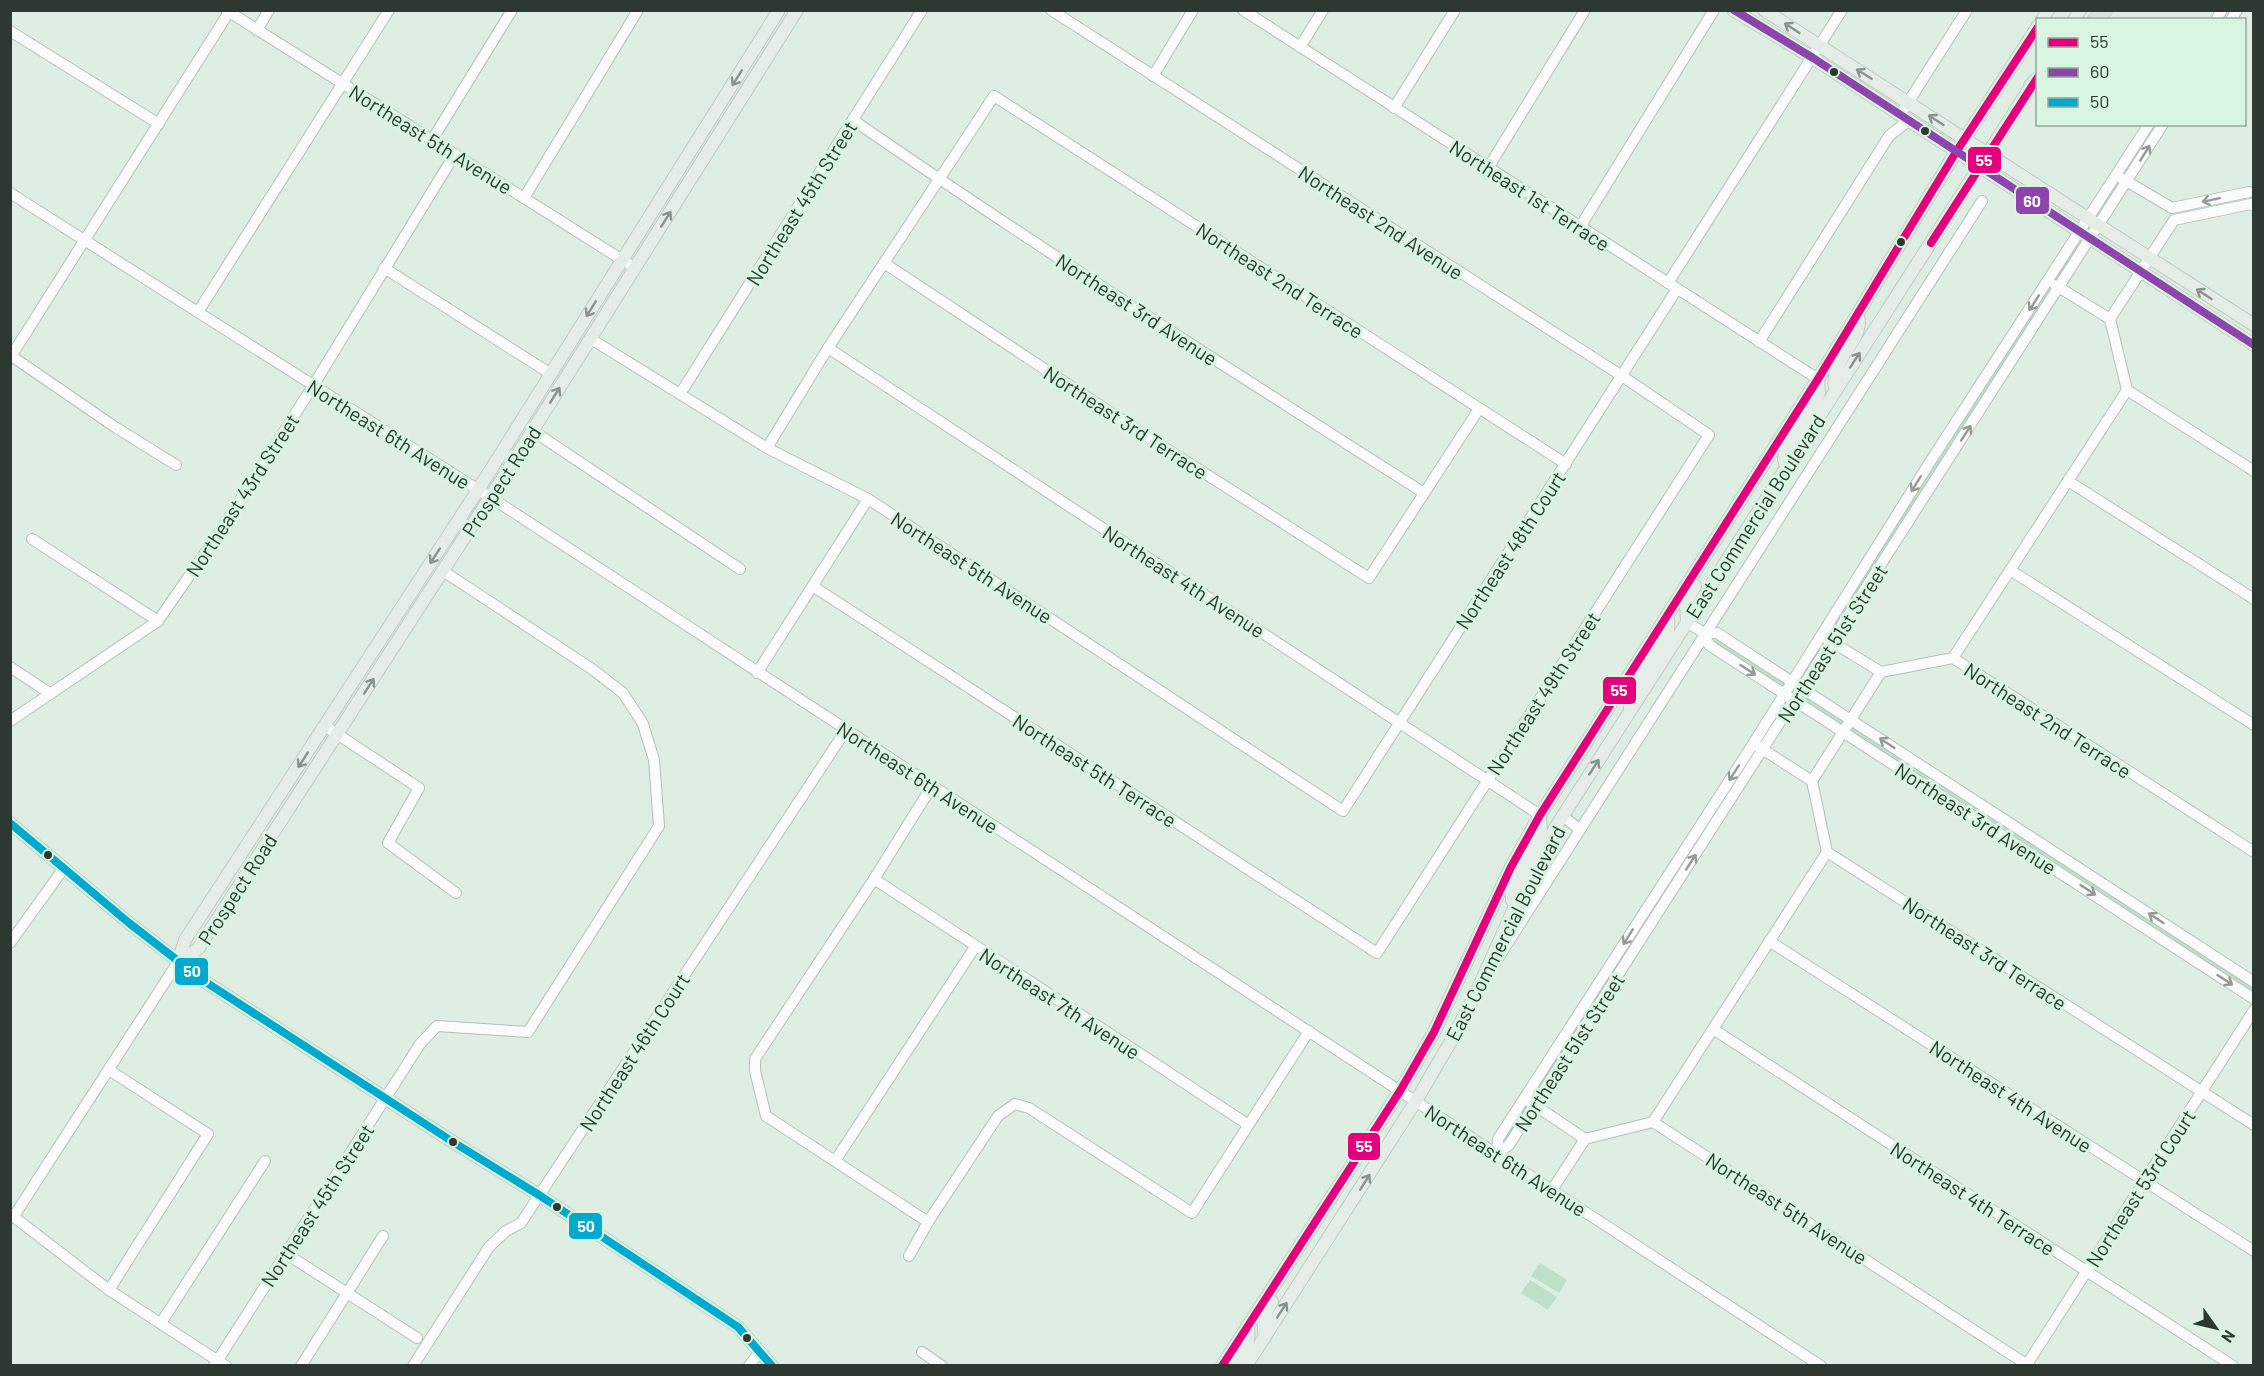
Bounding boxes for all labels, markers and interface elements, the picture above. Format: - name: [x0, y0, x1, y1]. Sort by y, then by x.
- legend: [2036, 18, 2246, 126]
- one-way arrow: [1783, 22, 1800, 35]
- text: 55: [2090, 30, 2109, 52]
- text: 60: [2090, 60, 2109, 82]
- unlabelled marker: [1828, 66, 1840, 78]
- one-way arrow: [1856, 68, 1873, 80]
- one-way arrow: [730, 70, 743, 87]
- street label: Northeast 5th Avenue: [345, 79, 517, 199]
- text: 50: [2090, 90, 2109, 112]
- one-way arrow: [1928, 114, 1945, 127]
- street label: Northeast 45th Street: [741, 116, 861, 290]
- unlabelled marker: [1919, 125, 1931, 137]
- street label: Northeast 1st Terrace: [1446, 134, 1614, 256]
- one-way arrow: [2139, 145, 2151, 162]
- line badge: 55: [1967, 146, 2002, 174]
- text: 55: [1975, 150, 1993, 169]
- street label: Northeast 2nd Avenue: [1294, 160, 1468, 284]
- line badge: 60: [2015, 186, 2050, 215]
- text: 60: [2023, 191, 2041, 210]
- one-way arrow: [2202, 195, 2221, 206]
- one-way arrow: [661, 211, 673, 228]
- street label: Northeast 2nd Terrace: [1192, 217, 1368, 343]
- unlabelled marker: [1895, 236, 1907, 248]
- street label: Northeast 3rd Avenue: [1052, 248, 1222, 370]
- one-way arrow: [2196, 287, 2213, 299]
- one-way arrow: [2028, 294, 2040, 311]
- one-way arrow: [585, 300, 597, 317]
- one-way arrow: [1849, 352, 1861, 369]
- street label: Northeast 3rd Terrace: [1040, 360, 1212, 484]
- street label: Northeast 6th Avenue: [303, 374, 475, 494]
- one-way arrow: [550, 387, 562, 404]
- street label: Northeast 43rd Street: [180, 409, 304, 581]
- street label: East Commercial Boulevard: [1680, 410, 1830, 622]
- street label: Prospect Road: [456, 421, 546, 541]
- one-way arrow: [1961, 425, 1973, 442]
- street label: Northeast 48th Court: [1450, 466, 1570, 634]
- one-way arrow: [1910, 475, 1922, 492]
- street label: Northeast 5th Avenue: [887, 506, 1057, 628]
- street label: Northeast 4th Avenue: [1099, 520, 1269, 642]
- one-way arrow: [428, 548, 441, 565]
- street label: Northeast 51st Street: [1772, 559, 1892, 727]
- street label: Northeast 49th Street: [1481, 607, 1605, 779]
- street label: Northeast 2nd Terrace: [1960, 657, 2136, 783]
- one-way arrow: [1739, 664, 1756, 676]
- line badge: 55: [1602, 676, 1637, 705]
- one-way arrow: [363, 678, 375, 694]
- text: 55: [1610, 680, 1628, 699]
- street label: Northeast 5th Terrace: [1009, 708, 1181, 832]
- street label: Northeast 6th Avenue: [833, 716, 1003, 838]
- one-way arrow: [1878, 737, 1895, 750]
- one-way arrow: [297, 751, 309, 768]
- street label: Northeast 3rd Avenue: [1891, 757, 2061, 879]
- one-way arrow: [1589, 759, 1601, 776]
- one-way arrow: [1727, 764, 1739, 781]
- street label: East Commercial Boulevard: [1440, 821, 1570, 1045]
- street label: Prospect Road: [192, 829, 282, 949]
- unlabelled marker: [42, 849, 54, 861]
- one-way arrow: [1685, 854, 1698, 871]
- one-way arrow: [2079, 884, 2096, 897]
- street label: Northeast 3rd Terrace: [1899, 891, 2071, 1015]
- one-way arrow: [2148, 912, 2165, 924]
- one-way arrow: [1621, 928, 1633, 945]
- street label: Northeast 7th Avenue: [975, 942, 1145, 1064]
- line badge: 50: [174, 957, 209, 986]
- text: 50: [183, 961, 201, 980]
- street label: Northeast 51st Street: [1509, 968, 1629, 1136]
- street label: Northeast 46th Court: [574, 969, 694, 1135]
- one-way arrow: [2217, 974, 2233, 986]
- street label: Northeast 4th Avenue: [1926, 1035, 2096, 1157]
- street label: Northeast 6th Avenue: [1421, 1099, 1591, 1221]
- street label: Northeast 53rd Court: [2080, 1105, 2200, 1271]
- street label: Northeast 45th Street: [255, 1119, 379, 1291]
- line badge: 55: [1347, 1132, 1381, 1161]
- unlabelled marker: [447, 1136, 459, 1148]
- text: 55: [1355, 1136, 1373, 1155]
- street label: Northeast 4th Terrace: [1886, 1136, 2060, 1260]
- street label: Northeast 5th Avenue: [1702, 1147, 1872, 1269]
- one-way arrow: [1358, 1173, 1371, 1190]
- unlabelled marker: [551, 1201, 563, 1213]
- line badge: 50: [568, 1212, 603, 1240]
- text: 50: [577, 1216, 595, 1235]
- north arrow: [2186, 1298, 2246, 1358]
- one-way arrow: [1276, 1302, 1288, 1319]
- text: N: [2218, 1327, 2240, 1346]
- unlabelled marker: [741, 1332, 753, 1344]

